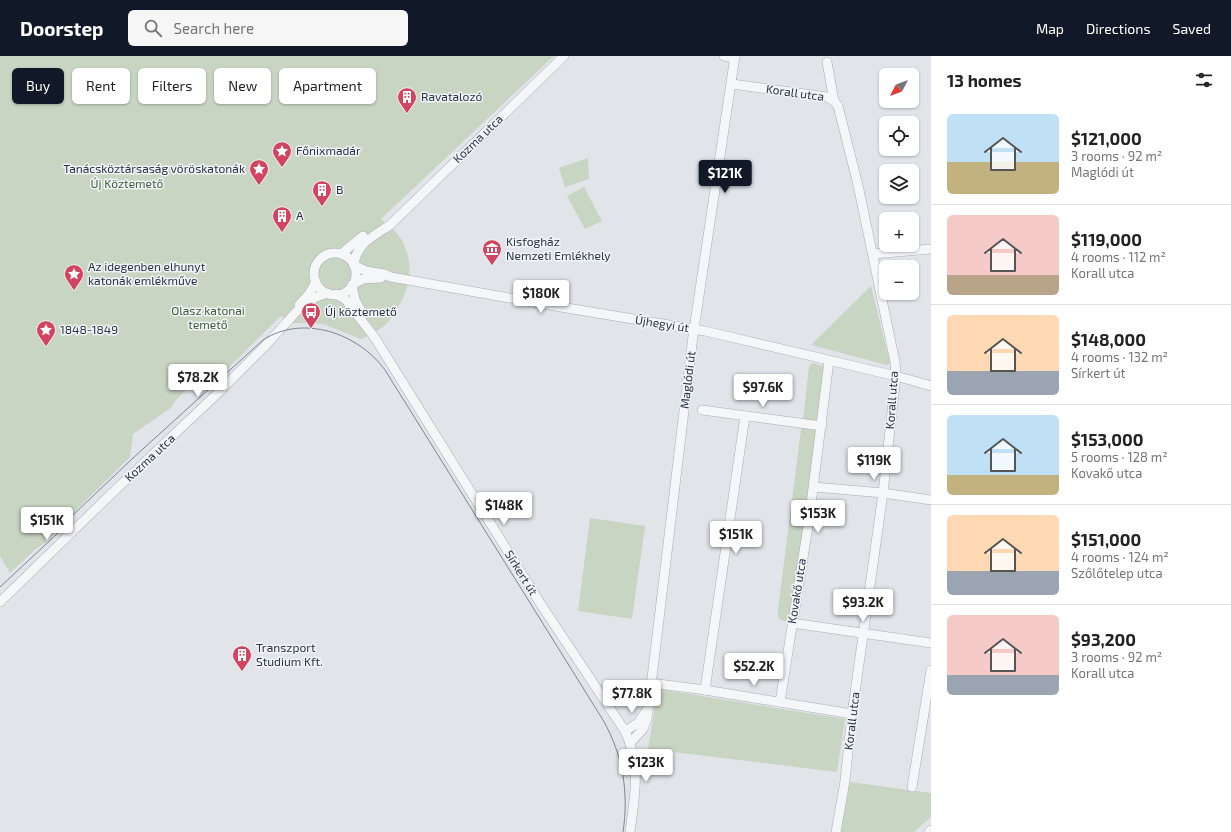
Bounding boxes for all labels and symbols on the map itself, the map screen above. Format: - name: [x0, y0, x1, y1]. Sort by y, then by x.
- north arrow: [879, 68, 919, 108]
- street label: Korall utca: [765, 81, 825, 103]
- building icon: Ravatalozó: [396, 86, 418, 114]
- place label: Ravatalozó: [421, 89, 483, 103]
- street label: Kozma utca: [450, 111, 505, 165]
- place icon: Főnixmadár: [271, 140, 293, 168]
- place label: Főnixmadár: [296, 143, 361, 157]
- place icon: Tanácsköztársaság vöröskatonák: [248, 158, 270, 186]
- pin: $121K: [697, 160, 753, 194]
- place label: Tanácsköztársaság vöröskatonák: [63, 161, 245, 175]
- park label: Új Köztemető: [91, 176, 164, 191]
- building icon: B: [311, 179, 333, 207]
- place label: B: [336, 182, 343, 196]
- building icon: A: [271, 205, 293, 233]
- place label: A: [296, 208, 304, 222]
- place label: Kisfogház Nemzeti Emlékhely: [506, 234, 611, 262]
- museum icon: Kisfogház Nemzeti Emlékhely: [481, 238, 503, 266]
- place label: Az idegenben elhunyt katonák emlékműve: [88, 259, 206, 287]
- place icon: Az idegenben elhunyt katonák emlékműve: [63, 263, 85, 291]
- pin: $180K: [513, 280, 569, 314]
- bus stop icon: Új köztemető: [300, 301, 322, 329]
- park label: Olasz katonai temető: [171, 303, 245, 331]
- place label: Új köztemető: [325, 304, 397, 319]
- street label: Újhegyi út: [634, 312, 691, 335]
- place icon: 1848-1849: [35, 319, 57, 347]
- place label: 1848-1849: [60, 322, 118, 336]
- street label: Maglódi út: [677, 350, 698, 410]
- pin: $78.2K: [165, 364, 231, 398]
- street label: Korall utca: [882, 370, 900, 430]
- pin: $97.6K: [730, 374, 796, 408]
- street label: Kozma utca: [121, 430, 177, 484]
- pin: $119K: [846, 447, 902, 481]
- pin: $148K: [476, 492, 532, 526]
- pin: $153K: [790, 500, 846, 534]
- pin: $151K: [19, 507, 75, 541]
- pin: $151K: [708, 521, 764, 555]
- street label: Sírkert út: [503, 547, 541, 598]
- street label: Kovakő utca: [784, 557, 808, 624]
- pin: $93.2K: [830, 589, 896, 623]
- place label: Transzport Studium Kft.: [256, 640, 323, 668]
- building icon: Transzport Studium Kft.: [231, 644, 253, 672]
- pin: $52.2K: [721, 653, 787, 687]
- pin: $77.8K: [599, 680, 665, 714]
- street label: Korall utca: [840, 691, 862, 751]
- pin: $123K: [618, 749, 674, 783]

